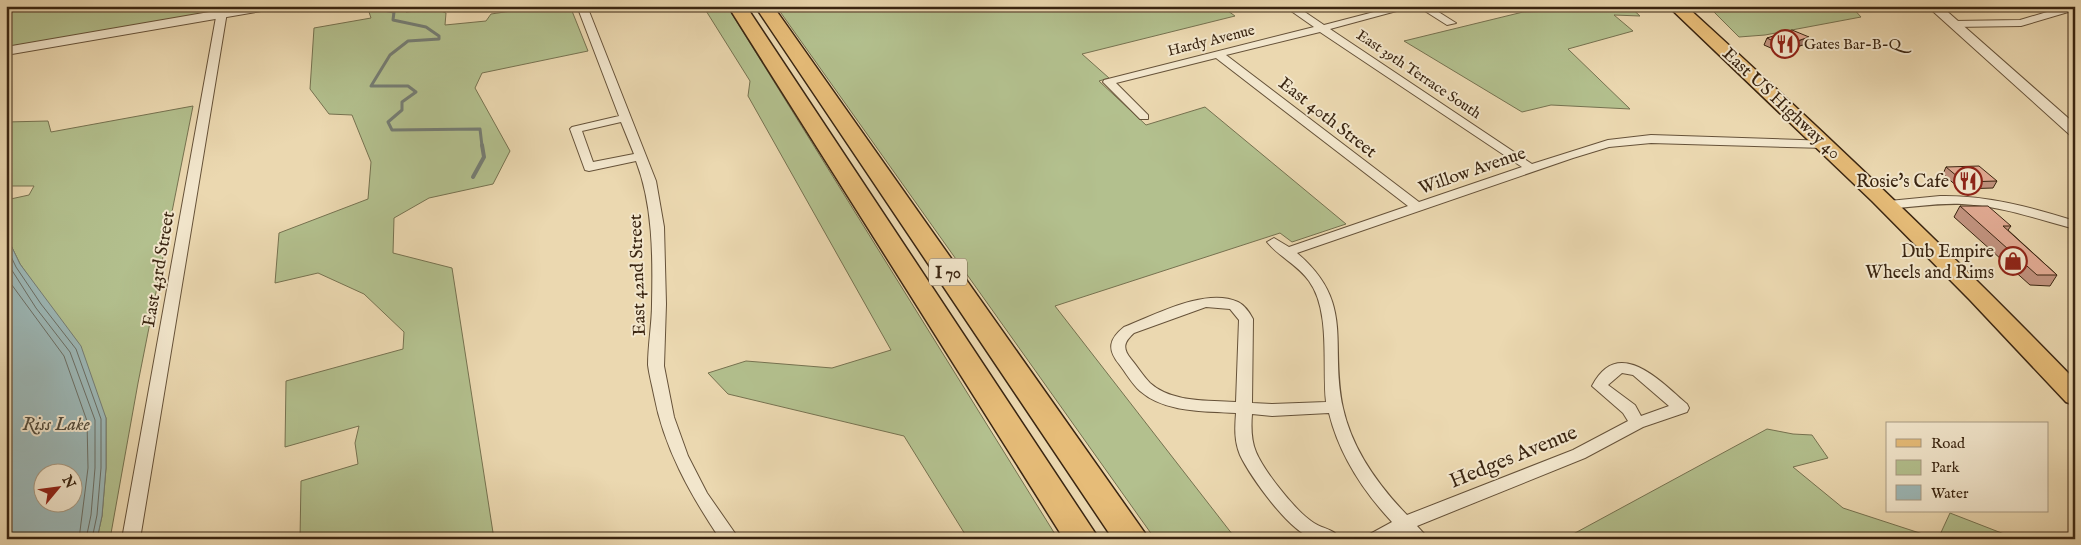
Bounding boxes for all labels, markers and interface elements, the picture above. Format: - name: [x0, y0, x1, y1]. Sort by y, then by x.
- street label: Hardy Avenue: [1166, 20, 1257, 61]
- street label: East 39th Terrace South: [1353, 26, 1485, 123]
- restaurant icon: Gates Bar-B-Q: [1770, 29, 1800, 59]
- place label: Gates Bar-B-Q: [1804, 35, 1912, 54]
- street label: East US Highway 40: [1717, 43, 1845, 165]
- street label: East 40th Street: [1273, 73, 1381, 164]
- street label: Willow Avenue: [1416, 142, 1529, 201]
- restaurant icon: Rosie's Cafe: [1953, 166, 1983, 196]
- place label: Rosie's Cafe: [1856, 171, 1949, 194]
- street label: East 43rd Street: [138, 210, 181, 329]
- street label: East 42nd Street: [625, 214, 652, 336]
- place label: Dub Empire Wheels and Rims: [1865, 241, 1994, 285]
- shop icon: Dub Empire Wheels and Rims: [1998, 246, 2028, 276]
- road number: I 70: [929, 258, 967, 286]
- water label: Riss Lake: [22, 413, 91, 437]
- street label: Hedges Avenue: [1446, 419, 1582, 495]
- legend: [1886, 422, 2048, 512]
- text: Road: [1931, 434, 1966, 453]
- text: Park: [1931, 458, 1961, 477]
- north arrow: [32, 462, 82, 512]
- text: N: [57, 472, 79, 492]
- text: Water: [1931, 484, 1969, 503]

